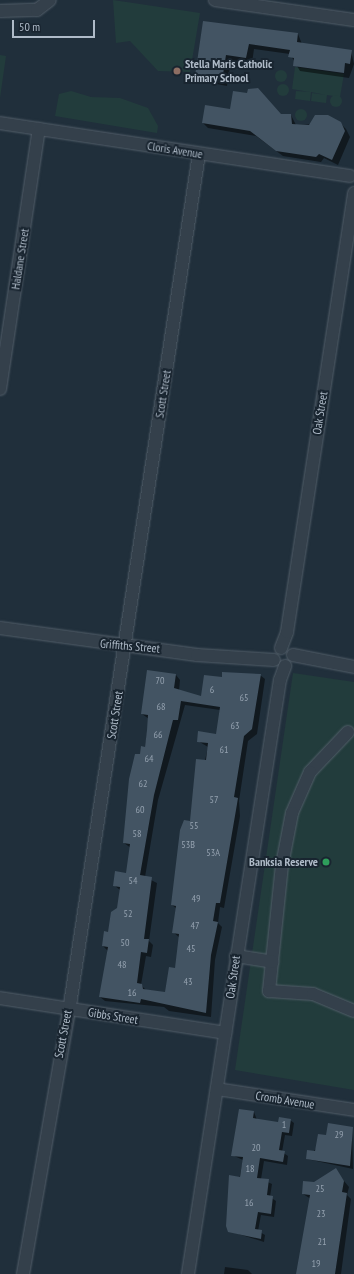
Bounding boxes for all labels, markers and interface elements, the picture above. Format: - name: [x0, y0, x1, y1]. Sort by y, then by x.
- scale bar: [14, 12, 97, 38]
- text: 50 m: [19, 19, 40, 34]
- place label: Stella Maris Catholic Primary School: [185, 57, 272, 85]
- marker: Stella Maris Catholic Primary School: [172, 66, 182, 76]
- street label: Cloris Avenue: [146, 138, 204, 162]
- street label: Haldane Street: [8, 227, 32, 291]
- street label: Scott Street: [152, 369, 174, 419]
- street label: Oak Street: [309, 390, 331, 436]
- street label: Griffiths Street: [99, 636, 161, 656]
- house number: 70: [156, 675, 164, 687]
- house number: 6: [210, 684, 214, 696]
- street label: Scott Street: [104, 690, 126, 740]
- house number: 65: [240, 692, 248, 704]
- house number: 68: [157, 701, 165, 713]
- house number: 63: [231, 720, 239, 732]
- house number: 66: [154, 729, 162, 741]
- house number: 61: [220, 744, 228, 756]
- house number: 64: [145, 753, 153, 765]
- house number: 62: [139, 778, 147, 790]
- house number: 57: [210, 794, 218, 806]
- house number: 60: [136, 804, 144, 816]
- house number: 55: [190, 820, 198, 832]
- house number: 58: [133, 828, 141, 840]
- house number: 53B: [181, 839, 195, 851]
- house number: 53A: [206, 847, 220, 859]
- place label: Banksia Reserve: [249, 855, 318, 869]
- marker: Banksia Reserve: [321, 857, 331, 867]
- house number: 54: [129, 875, 137, 887]
- house number: 49: [192, 893, 200, 905]
- house number: 52: [124, 908, 132, 920]
- house number: 47: [191, 920, 199, 932]
- house number: 50: [121, 937, 129, 949]
- house number: 45: [187, 943, 195, 955]
- street label: Oak Street: [223, 954, 243, 1000]
- house number: 48: [118, 959, 126, 971]
- house number: 43: [184, 976, 192, 988]
- house number: 16: [128, 987, 136, 999]
- street label: Gibbs Street: [87, 1005, 139, 1027]
- street label: Scott Street: [51, 1009, 75, 1059]
- street label: Cromb Avenue: [254, 1088, 316, 1112]
- house number: 1: [282, 1119, 286, 1131]
- house number: 29: [335, 1129, 343, 1141]
- house number: 20: [252, 1142, 260, 1154]
- house number: 18: [246, 1163, 254, 1175]
- house number: 25: [316, 1183, 324, 1195]
- house number: 16: [245, 1197, 253, 1209]
- house number: 23: [317, 1208, 325, 1220]
- house number: 21: [318, 1236, 326, 1248]
- house number: 19: [312, 1258, 320, 1270]

